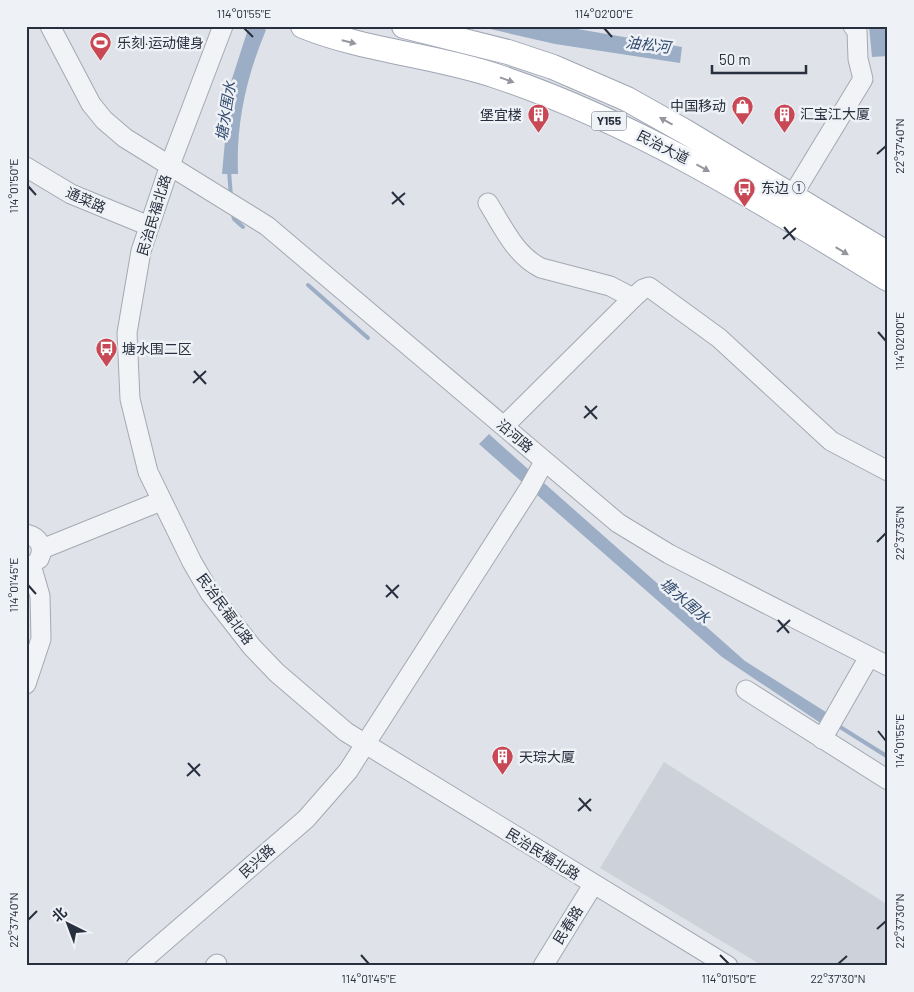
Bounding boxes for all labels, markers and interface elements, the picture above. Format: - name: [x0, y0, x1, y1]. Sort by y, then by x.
- text: 114°01'55"E: [217, 6, 271, 20]
- text: 114°02'00"E: [575, 6, 633, 20]
- sports icon: 乐刻·运动健身: [89, 31, 113, 62]
- water label: 油松河: [625, 32, 675, 56]
- place label: 乐刻·运动健身: [117, 34, 204, 51]
- one-way arrow: [342, 38, 357, 46]
- scale bar: [712, 42, 805, 74]
- text: 50 m: [719, 50, 751, 68]
- one-way arrow: [500, 76, 515, 84]
- water label: 塘水围水: [211, 79, 239, 142]
- shop icon: 中国移动: [730, 94, 754, 125]
- place label: 中国移动: [670, 97, 726, 114]
- building icon: 汇宝江大厦: [772, 102, 796, 133]
- building icon: 堡宜楼: [526, 103, 550, 134]
- place label: 汇宝江大厦: [800, 105, 870, 122]
- place label: 堡宜楼: [480, 106, 522, 123]
- road number: Y155: [592, 112, 626, 130]
- one-way arrow: [659, 116, 673, 125]
- text: 22°37'40"N: [892, 118, 906, 174]
- street label: 民治大道: [634, 126, 692, 167]
- text: 114°01'50"E: [6, 158, 20, 214]
- one-way arrow: [695, 164, 710, 172]
- street label: 民治民福北路: [133, 172, 174, 258]
- bus stop icon: 东边 ①: [733, 176, 757, 207]
- place label: 东边 ①: [761, 179, 806, 196]
- street label: 通菜路: [64, 183, 109, 216]
- one-way arrow: [836, 247, 849, 256]
- text: 114°02'00"E: [892, 312, 906, 370]
- bus stop icon: 塘水围二区: [94, 337, 118, 368]
- place label: 塘水围二区: [122, 340, 192, 357]
- street label: 沿河路: [494, 415, 537, 456]
- text: 22°37'35"N: [892, 506, 906, 560]
- text: 114°01'45"E: [6, 558, 20, 612]
- street label: 民治民福北路: [194, 570, 257, 648]
- water label: 塘水围水: [657, 574, 715, 627]
- text: 114°01'55"E: [892, 714, 906, 768]
- building icon: 天琮大厦: [491, 745, 515, 776]
- place label: 天琮大厦: [519, 748, 575, 765]
- street label: 民治民福北路: [503, 824, 583, 883]
- street label: 民兴路: [235, 840, 278, 881]
- text: 22°37'40"N: [6, 892, 20, 948]
- text: 22°37'30"N: [892, 893, 906, 949]
- north arrow: [42, 900, 92, 950]
- street label: 民春路: [549, 902, 586, 947]
- text: 北: [48, 903, 70, 925]
- text: 114°01'45"E: [342, 971, 396, 985]
- text: 114°01'50"E: [701, 971, 757, 985]
- text: 22°37'30"N: [810, 971, 866, 985]

